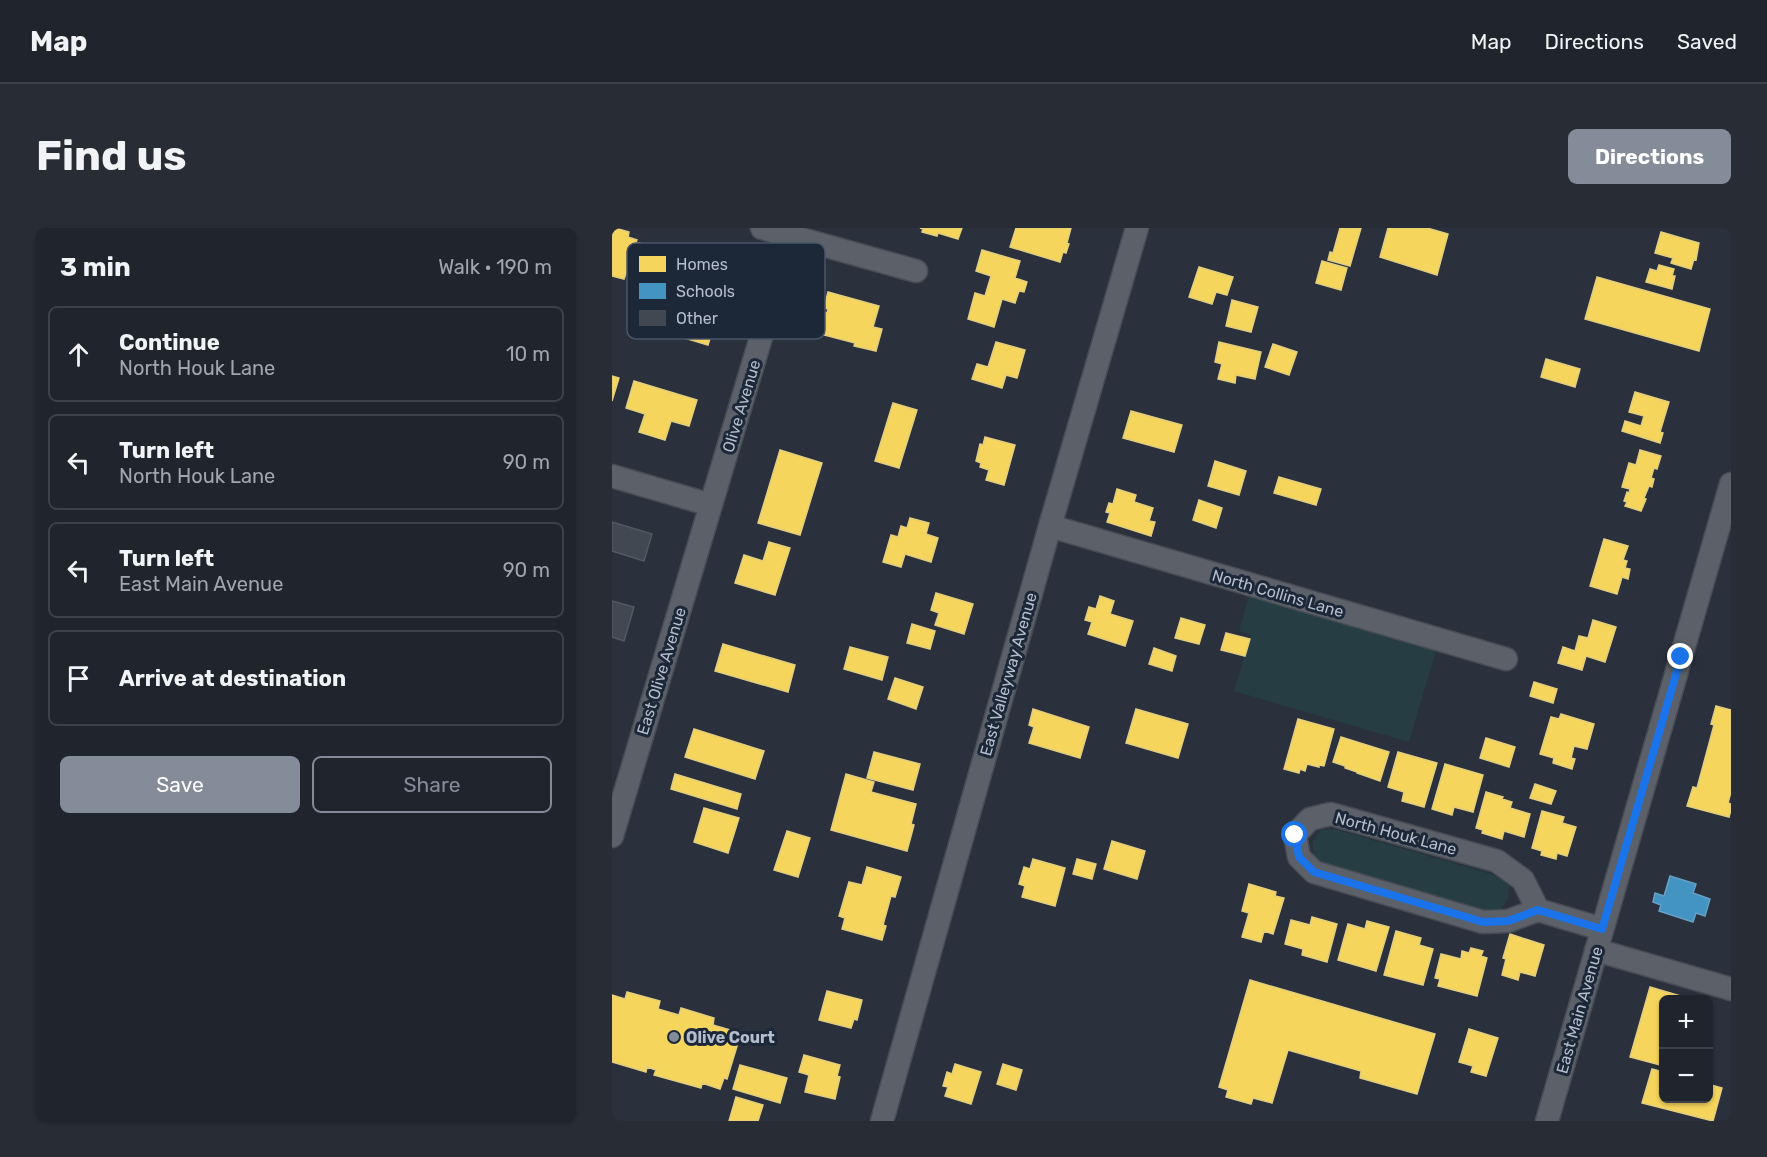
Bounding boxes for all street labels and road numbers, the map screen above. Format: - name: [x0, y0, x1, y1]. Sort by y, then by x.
- street label: Olive Avenue: [718, 358, 765, 455]
- street label: North Collins Lane: [1210, 566, 1346, 621]
- street label: East Valleyway Avenue: [976, 590, 1041, 758]
- street label: East Olive Avenue: [633, 605, 690, 737]
- street label: North Houk Lane: [1333, 808, 1459, 859]
- street label: East Main Avenue: [1552, 944, 1607, 1076]

